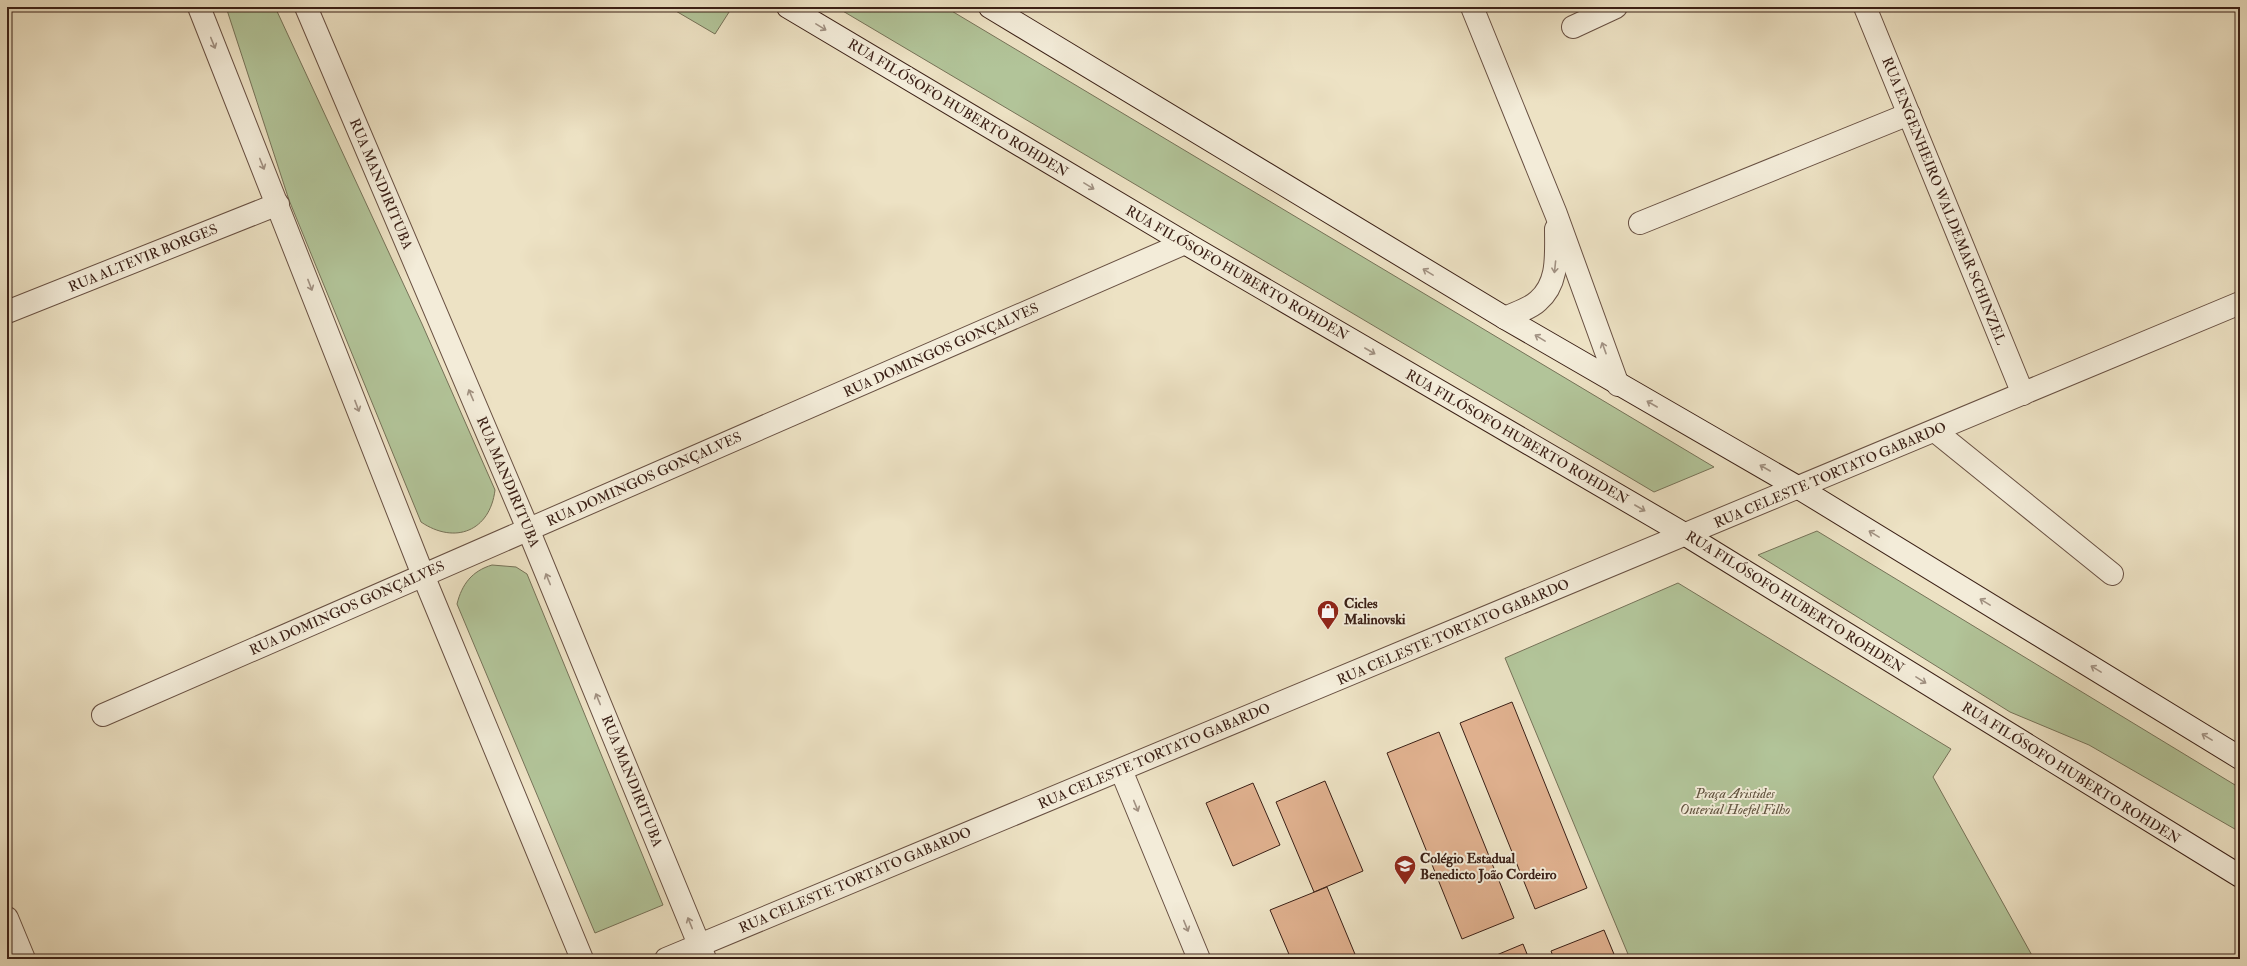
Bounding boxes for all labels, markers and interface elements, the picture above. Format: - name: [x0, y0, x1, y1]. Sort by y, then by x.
- one-way arrow: [815, 23, 827, 31]
- street label: RUA FILÓSOFO HUBERTO ROHDEN: [845, 35, 1072, 181]
- one-way arrow: [210, 37, 218, 49]
- street label: RUA ENGENHEIRO WALDEMAR SCHINZEL: [1878, 55, 2010, 347]
- street label: RUA MANDIRITUBA: [346, 116, 416, 252]
- one-way arrow: [258, 157, 266, 169]
- one-way arrow: [1083, 183, 1095, 191]
- street label: RUA FILÓSOFO HUBERTO ROHDEN: [1123, 202, 1352, 344]
- street label: RUA ALTEVIR BORGES: [66, 220, 220, 296]
- one-way arrow: [1551, 260, 1559, 273]
- one-way arrow: [1422, 267, 1434, 275]
- one-way arrow: [306, 278, 314, 290]
- street label: RUA DOMINGOS GONÇALVES: [841, 299, 1041, 401]
- one-way arrow: [1534, 334, 1546, 342]
- one-way arrow: [1600, 342, 1608, 354]
- one-way arrow: [1364, 348, 1376, 356]
- street label: RUA FILÓSOFO HUBERTO ROHDEN: [1403, 366, 1632, 508]
- one-way arrow: [466, 389, 474, 401]
- one-way arrow: [353, 399, 361, 411]
- one-way arrow: [1646, 400, 1658, 407]
- street label: RUA MANDIRITUBA: [473, 414, 543, 550]
- street label: RUA CELESTE TORTATO GABARDO: [1711, 418, 1949, 532]
- street label: RUA DOMINGOS GONÇALVES: [544, 428, 744, 530]
- one-way arrow: [1759, 464, 1771, 472]
- one-way arrow: [1634, 505, 1646, 513]
- street label: RUA FILÓSOFO HUBERTO ROHDEN: [1683, 527, 1908, 677]
- one-way arrow: [1868, 529, 1880, 537]
- street label: RUA DOMINGOS GONÇALVES: [247, 557, 447, 659]
- one-way arrow: [544, 574, 552, 586]
- street label: RUA CELESTE TORTATO GABARDO: [1334, 575, 1572, 689]
- place label: Cicles Malinovski: [1343, 595, 1406, 628]
- one-way arrow: [1979, 597, 1991, 605]
- shop icon: Cicles Malinovski: [1315, 598, 1341, 631]
- one-way arrow: [2090, 665, 2102, 673]
- one-way arrow: [1915, 677, 1927, 685]
- one-way arrow: [594, 694, 601, 706]
- street label: RUA FILÓSOFO HUBERTO ROHDEN: [1959, 698, 2184, 848]
- street label: RUA CELESTE TORTATO GABARDO: [1035, 699, 1273, 813]
- street label: RUA MANDIRITUBA: [598, 713, 666, 849]
- one-way arrow: [2201, 733, 2213, 741]
- park label: Praça Aristides Outerial Hoefel Filho: [1680, 785, 1790, 818]
- one-way arrow: [1133, 800, 1140, 812]
- street label: RUA CELESTE TORTATO GABARDO: [736, 823, 974, 937]
- place label: Colégio Estadual Benedicto João Cordeiro: [1420, 850, 1557, 884]
- school or university icon: Colégio Estadual Benedicto João Cordeiro: [1392, 853, 1418, 886]
- one-way arrow: [686, 917, 694, 929]
- one-way arrow: [1182, 920, 1190, 932]

